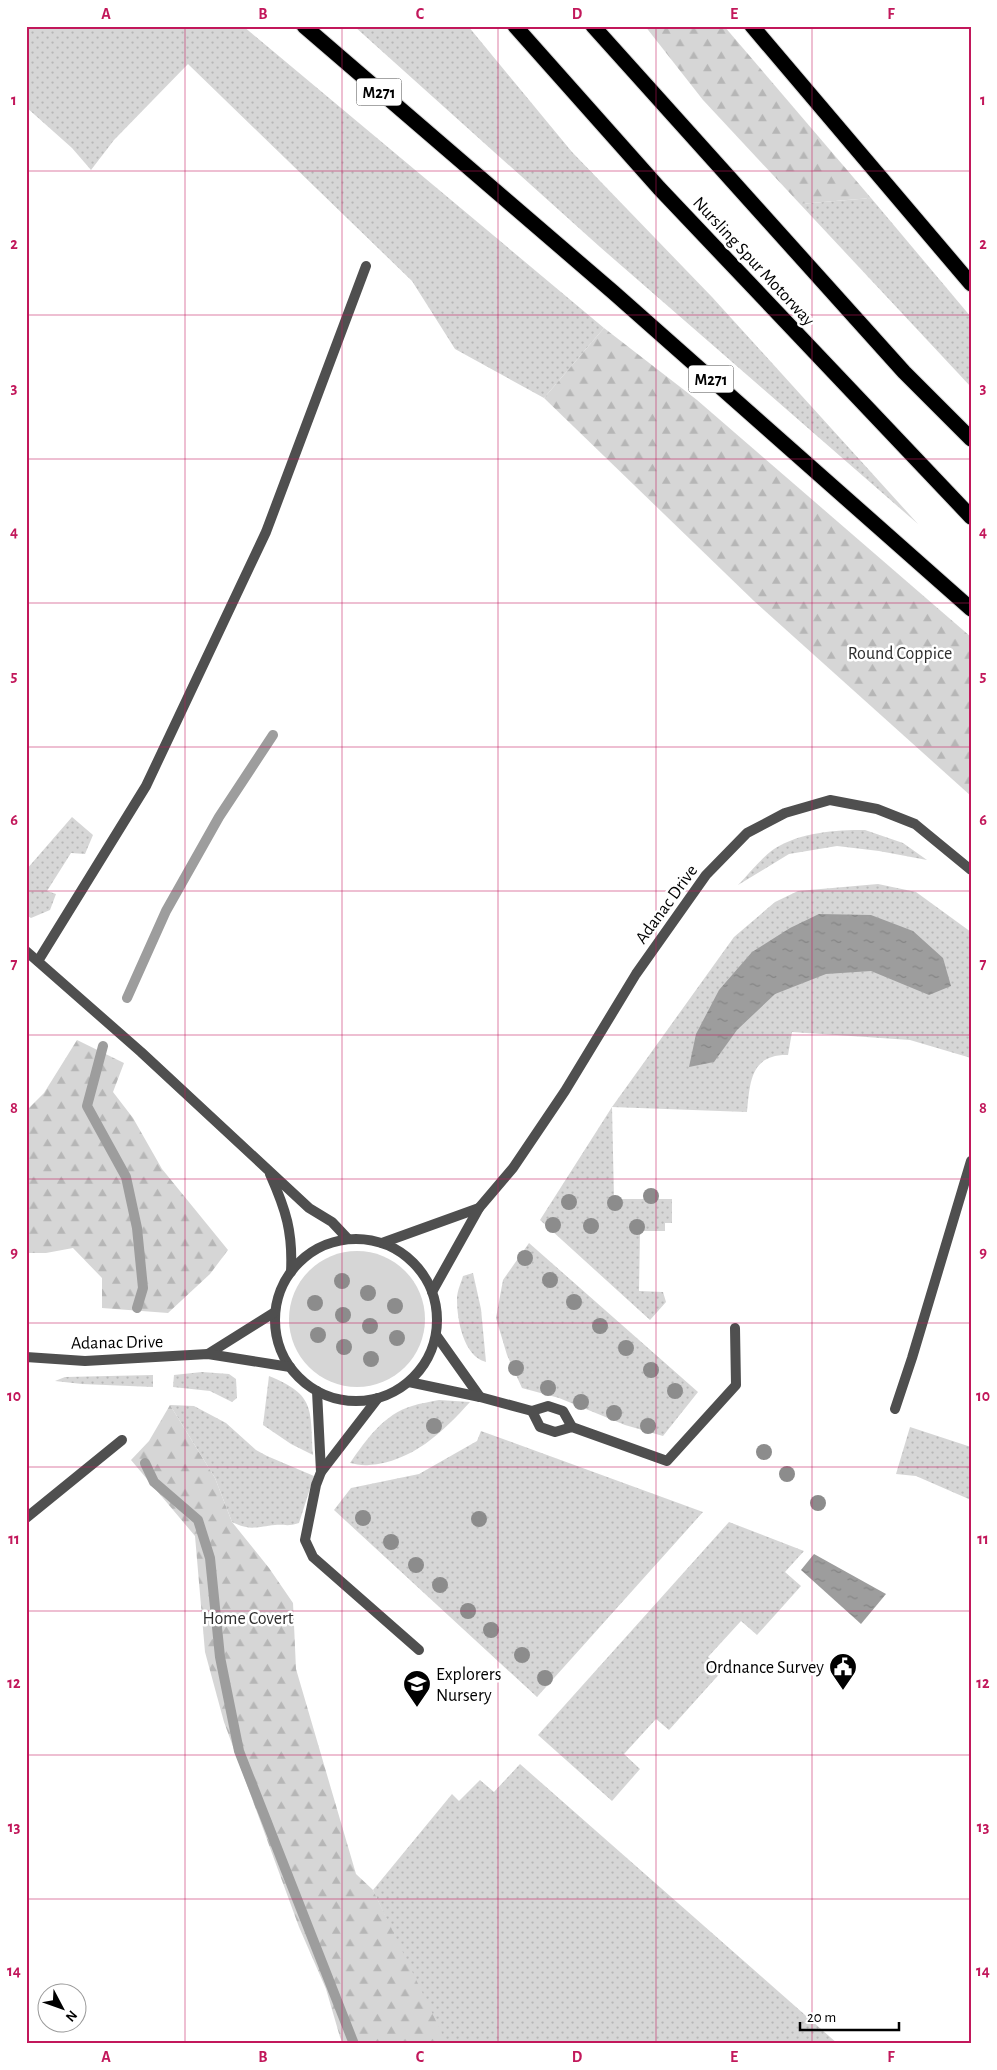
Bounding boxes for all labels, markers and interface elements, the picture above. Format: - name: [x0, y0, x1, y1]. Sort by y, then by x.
- text: A: [101, 6, 111, 22]
- text: B: [258, 6, 268, 22]
- text: C: [416, 6, 425, 22]
- text: D: [572, 6, 583, 22]
- text: E: [730, 6, 738, 22]
- text: F: [887, 6, 895, 22]
- road number: M271: [356, 78, 402, 105]
- text: 1: [11, 92, 17, 108]
- text: 1: [980, 92, 986, 108]
- street label: Nursling Spur Motorway: [689, 194, 818, 330]
- text: 2: [10, 236, 18, 252]
- text: 2: [979, 236, 987, 252]
- road number: M271: [688, 366, 734, 392]
- text: 3: [11, 380, 18, 396]
- text: 3: [980, 380, 987, 396]
- text: 4: [10, 524, 18, 540]
- text: 4: [979, 524, 987, 540]
- park label: Round Coppice: [848, 645, 952, 663]
- text: 5: [11, 668, 18, 684]
- text: 5: [980, 668, 987, 684]
- text: 6: [10, 812, 18, 828]
- text: 6: [979, 812, 987, 828]
- street label: Adanac Drive: [632, 862, 701, 947]
- text: 7: [11, 956, 18, 972]
- text: 7: [980, 956, 987, 972]
- text: 8: [10, 1100, 18, 1116]
- text: 8: [979, 1100, 987, 1116]
- text: 9: [10, 1244, 18, 1260]
- text: 9: [979, 1244, 987, 1260]
- street label: Adanac Drive: [71, 1333, 163, 1353]
- text: 10: [7, 1388, 21, 1404]
- text: 10: [976, 1388, 990, 1404]
- text: 11: [8, 1531, 20, 1547]
- text: 11: [977, 1531, 989, 1547]
- park label: Home Covert: [202, 1610, 294, 1628]
- public building icon: Ordnance Survey: [828, 1652, 858, 1691]
- place label: Ordnance Survey: [706, 1659, 824, 1677]
- place label: Explorers Nursery: [436, 1666, 501, 1705]
- school or university icon: Explorers Nursery: [402, 1669, 432, 1708]
- text: 12: [7, 1675, 21, 1691]
- text: 12: [976, 1675, 990, 1691]
- text: 13: [8, 1819, 20, 1835]
- text: 13: [977, 1819, 989, 1835]
- text: 14: [7, 1963, 21, 1979]
- text: 14: [976, 1963, 990, 1979]
- north arrow: [38, 1982, 88, 2032]
- scale bar: [800, 2000, 898, 2032]
- text: N: [63, 2008, 80, 2024]
- text: 20 m: [807, 2010, 836, 2025]
- text: A: [101, 2049, 111, 2065]
- text: B: [258, 2049, 268, 2065]
- text: C: [416, 2049, 425, 2065]
- text: D: [572, 2049, 583, 2065]
- text: E: [730, 2049, 738, 2065]
- text: F: [887, 2049, 895, 2065]

